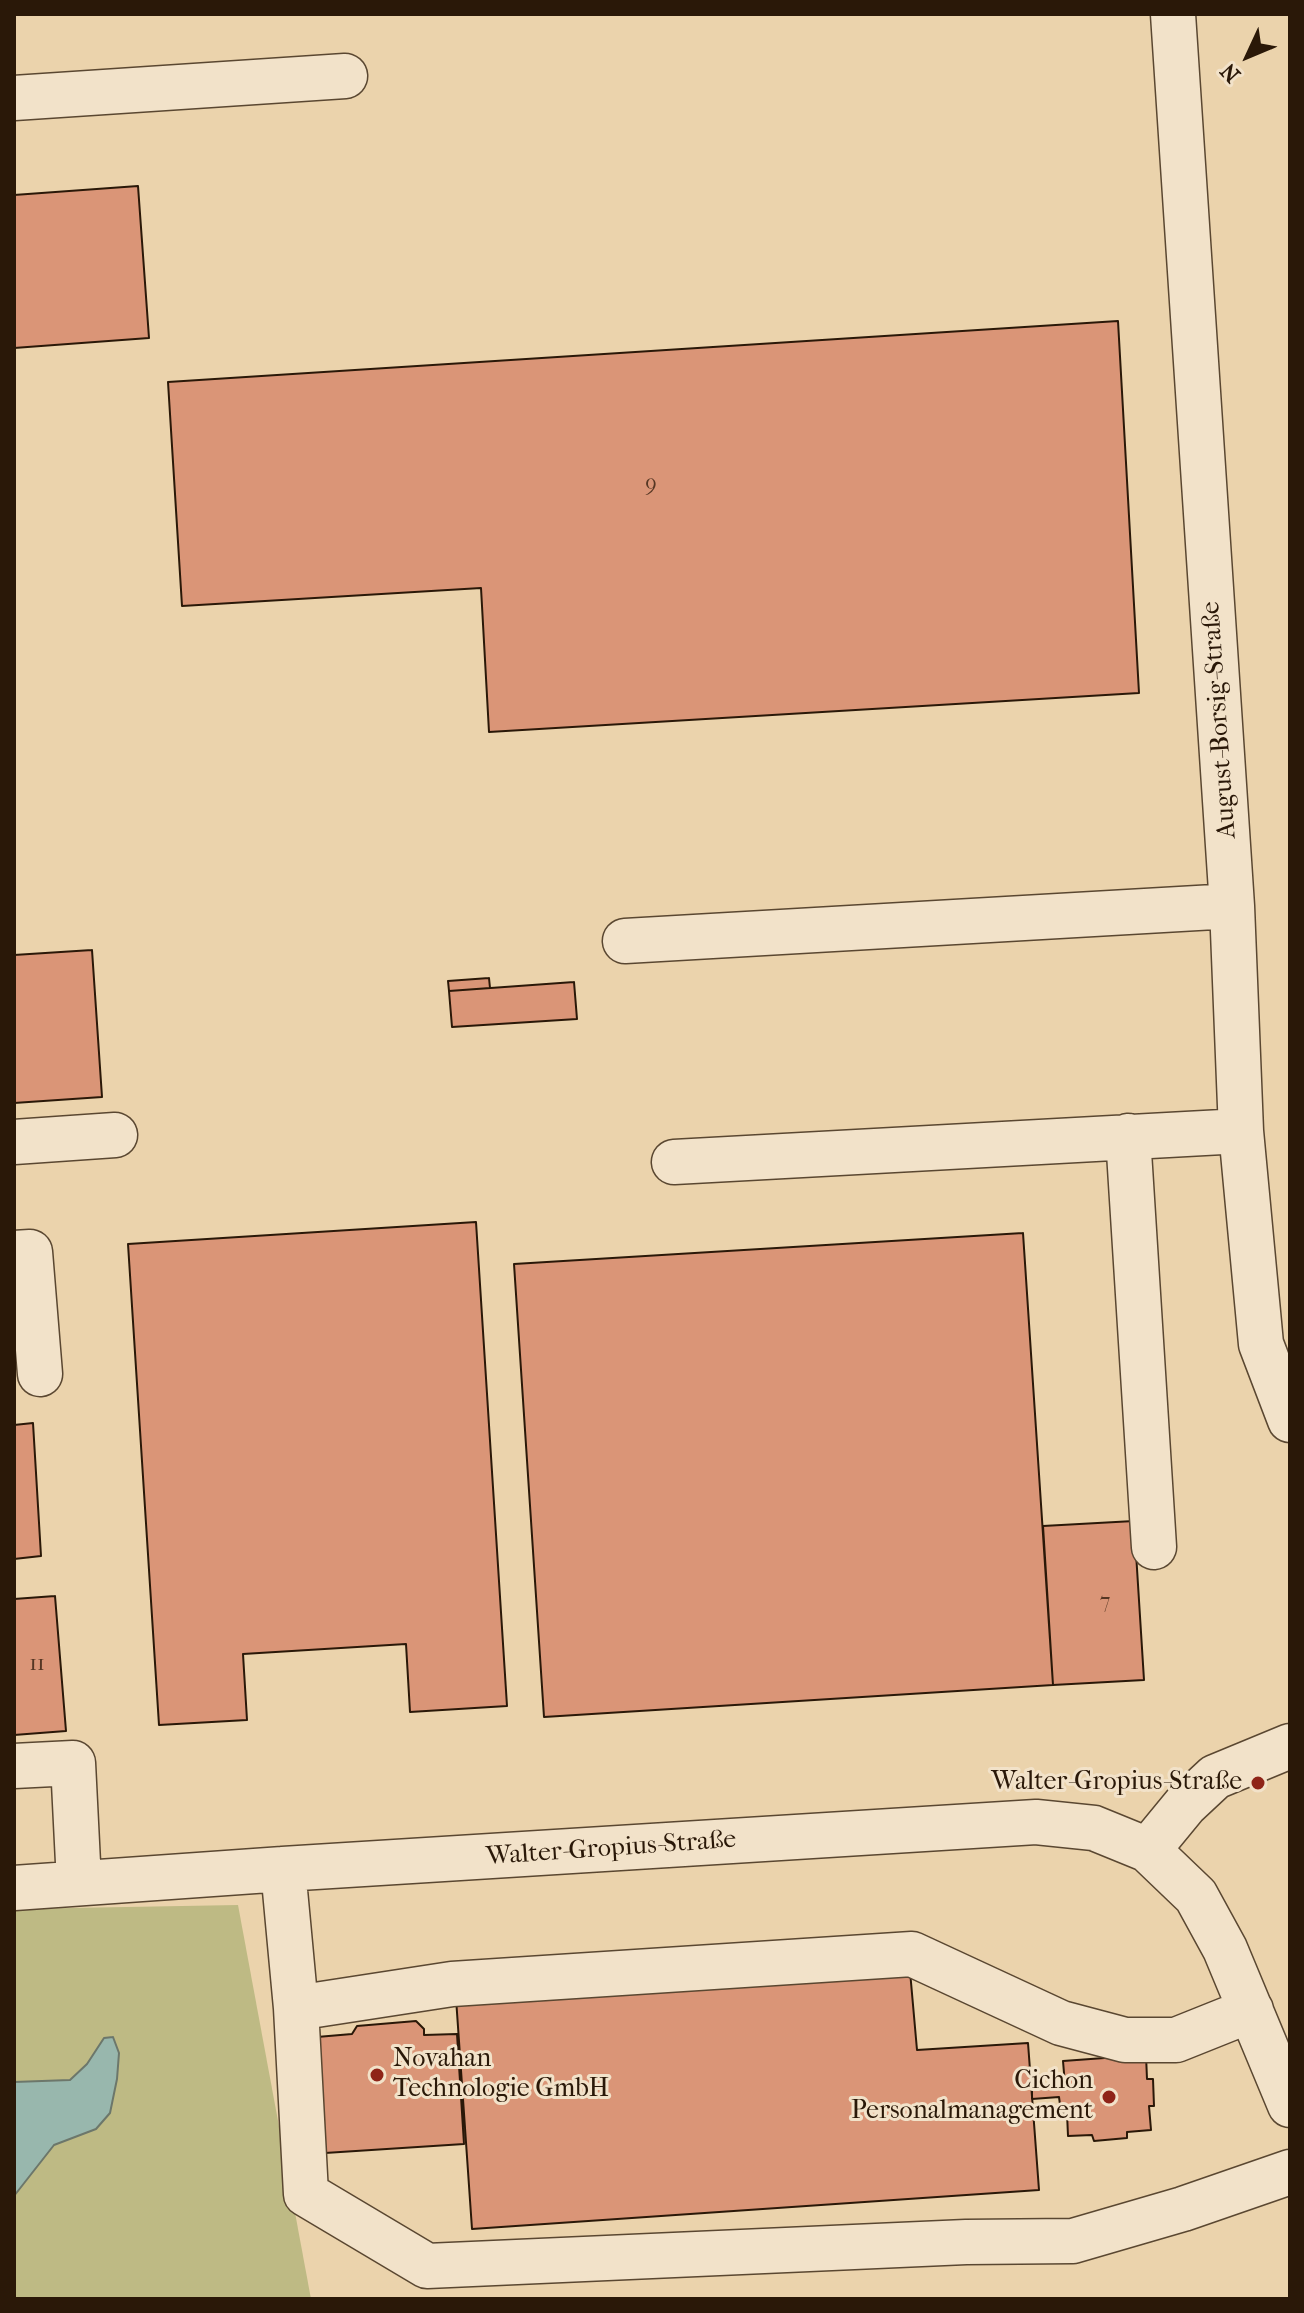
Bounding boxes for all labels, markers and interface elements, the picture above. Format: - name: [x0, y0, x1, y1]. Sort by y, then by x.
- north arrow: [1208, 16, 1288, 96]
- text: N: [1216, 58, 1246, 88]
- house number: 9: [645, 472, 657, 498]
- street label: August-Borsig-Straße: [1196, 600, 1244, 840]
- house number: 7: [1100, 1590, 1110, 1616]
- house number: 11: [29, 1652, 45, 1678]
- place label: Walter-Gropius-Straße: [991, 1767, 1242, 1799]
- marker: Walter-Gropius-Straße: [1249, 1774, 1267, 1792]
- street label: Walter-Gropius-Straße: [485, 1825, 737, 1873]
- place label: Novahan Technologie GmbH: [393, 2044, 609, 2106]
- marker: Novahan Technologie GmbH: [368, 2066, 386, 2084]
- place label: Cichon Personalmanagement: [851, 2066, 1093, 2128]
- marker: Cichon Personalmanagement: [1100, 2088, 1118, 2106]

